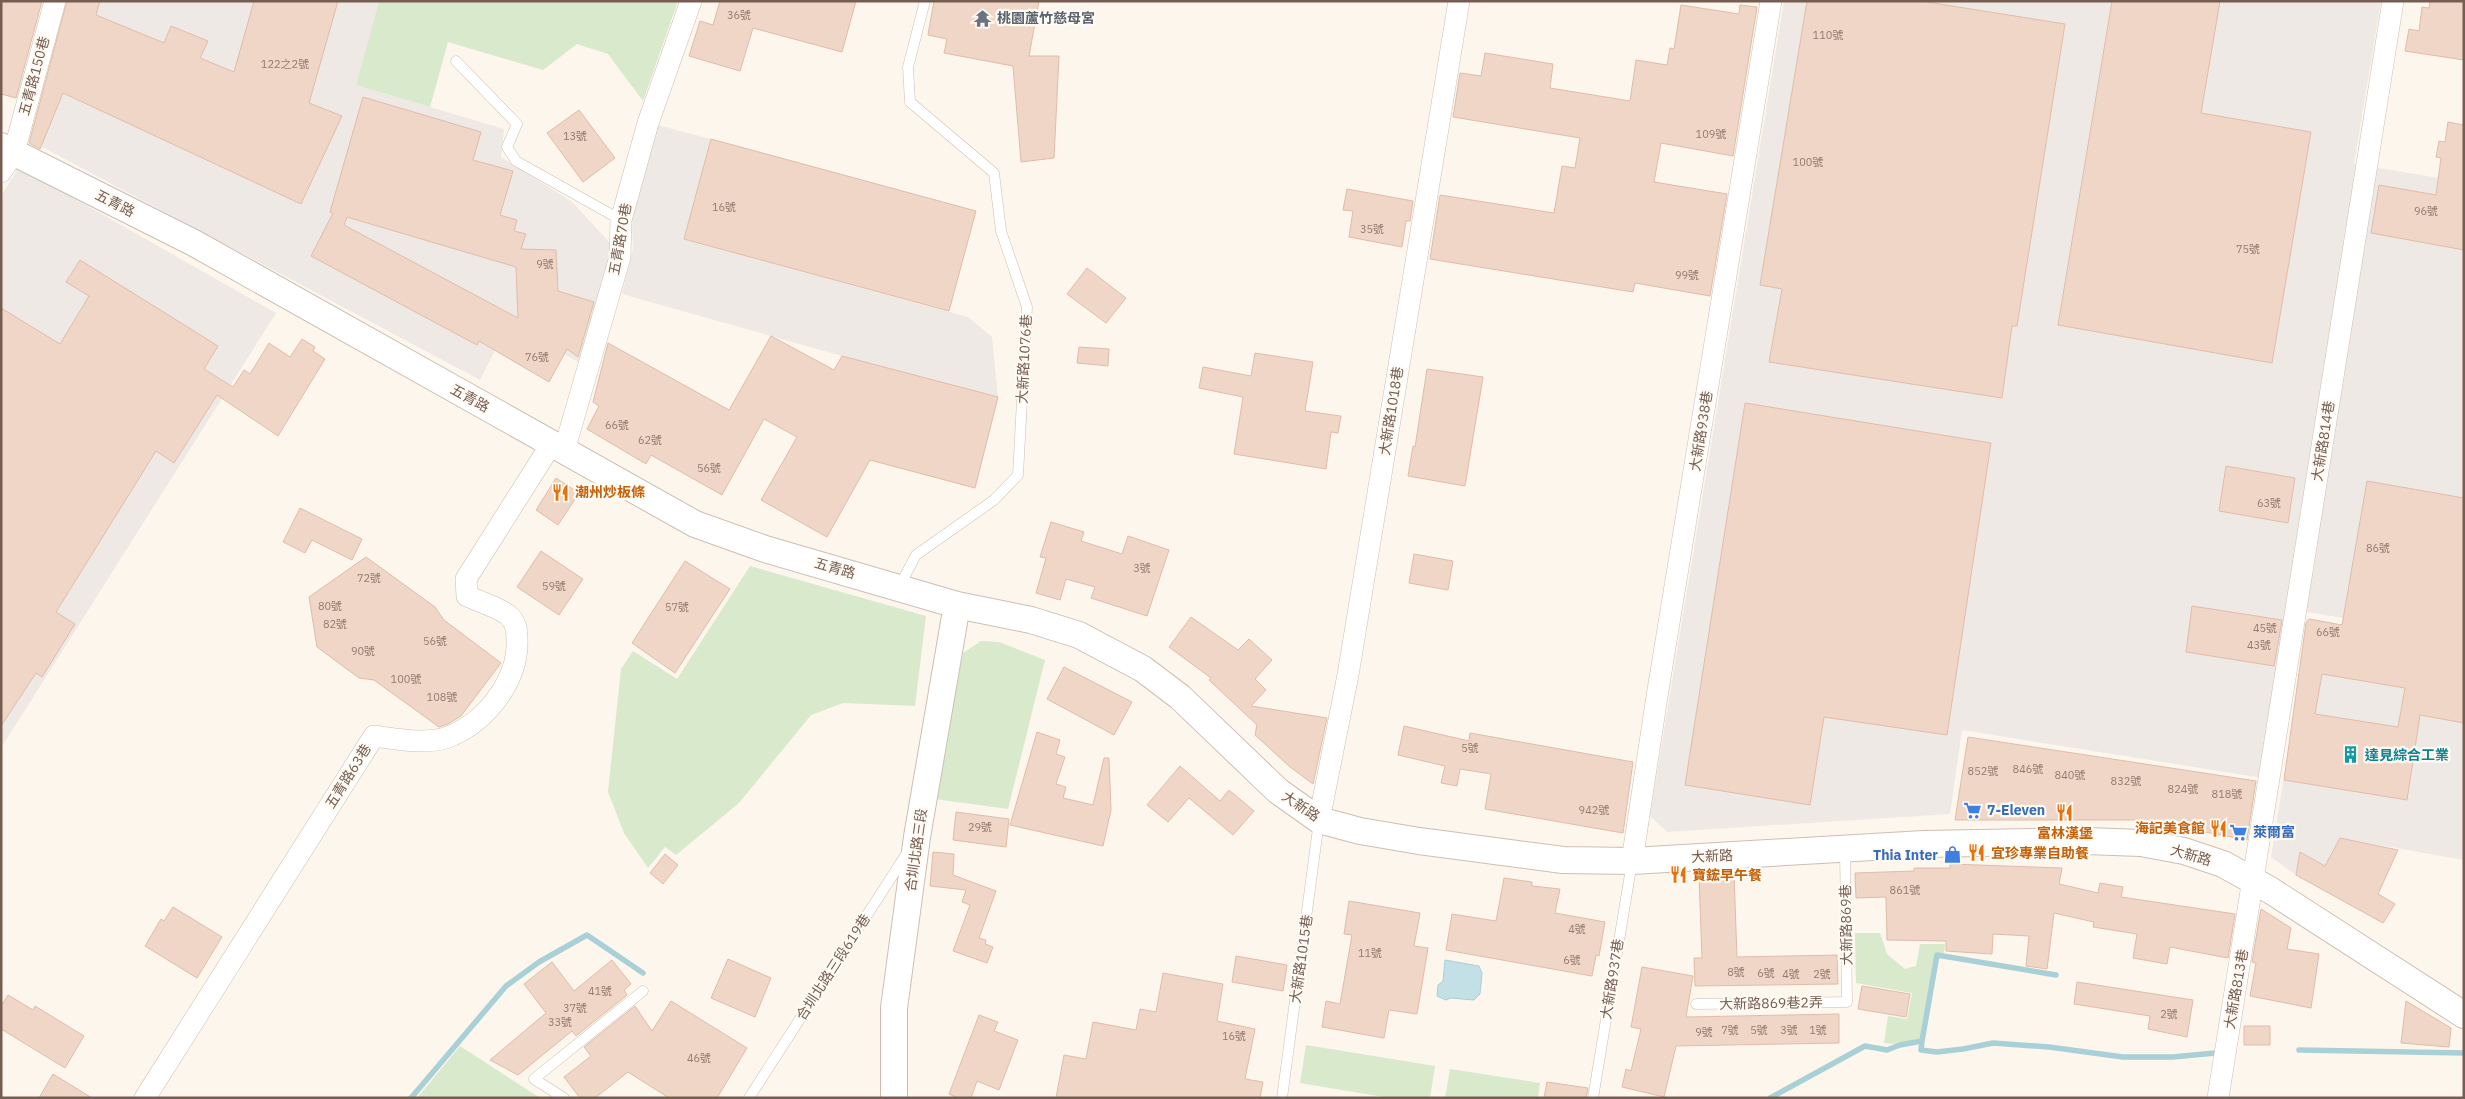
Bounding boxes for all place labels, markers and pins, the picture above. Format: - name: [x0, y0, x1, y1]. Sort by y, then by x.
- temple icon: 桃園蘆竹慈母宮: [973, 8, 993, 28]
- place label: 桃園蘆竹慈母宮: [997, 9, 1095, 27]
- restaurant icon: 潮州炒板條: [551, 482, 571, 502]
- place label: 潮州炒板條: [575, 483, 645, 501]
- building icon: 達見綜合工業: [2341, 745, 2361, 765]
- place label: 達見綜合工業: [2365, 746, 2449, 764]
- supermarket icon: 7-Eleven: [1963, 800, 1983, 820]
- place label: 7-Eleven: [1987, 801, 2045, 819]
- restaurant icon: 富林漢堡: [2055, 803, 2075, 823]
- restaurant icon: 海記美食館: [2209, 818, 2229, 838]
- place label: 海記美食館: [2135, 819, 2205, 837]
- supermarket icon: 萊爾富: [2229, 822, 2249, 842]
- place label: 萊爾富: [2253, 823, 2295, 841]
- place label: 富林漢堡: [2037, 824, 2093, 842]
- restaurant icon: 宜珍專業自助餐: [1967, 843, 1987, 863]
- place label: 宜珍專業自助餐: [1991, 844, 2089, 862]
- shop icon: Thia Inter: [1942, 845, 1962, 865]
- place label: Thia Inter: [1873, 846, 1938, 864]
- restaurant icon: 寶鋐早午餐: [1668, 865, 1688, 885]
- place label: 寶鋐早午餐: [1692, 866, 1762, 884]

